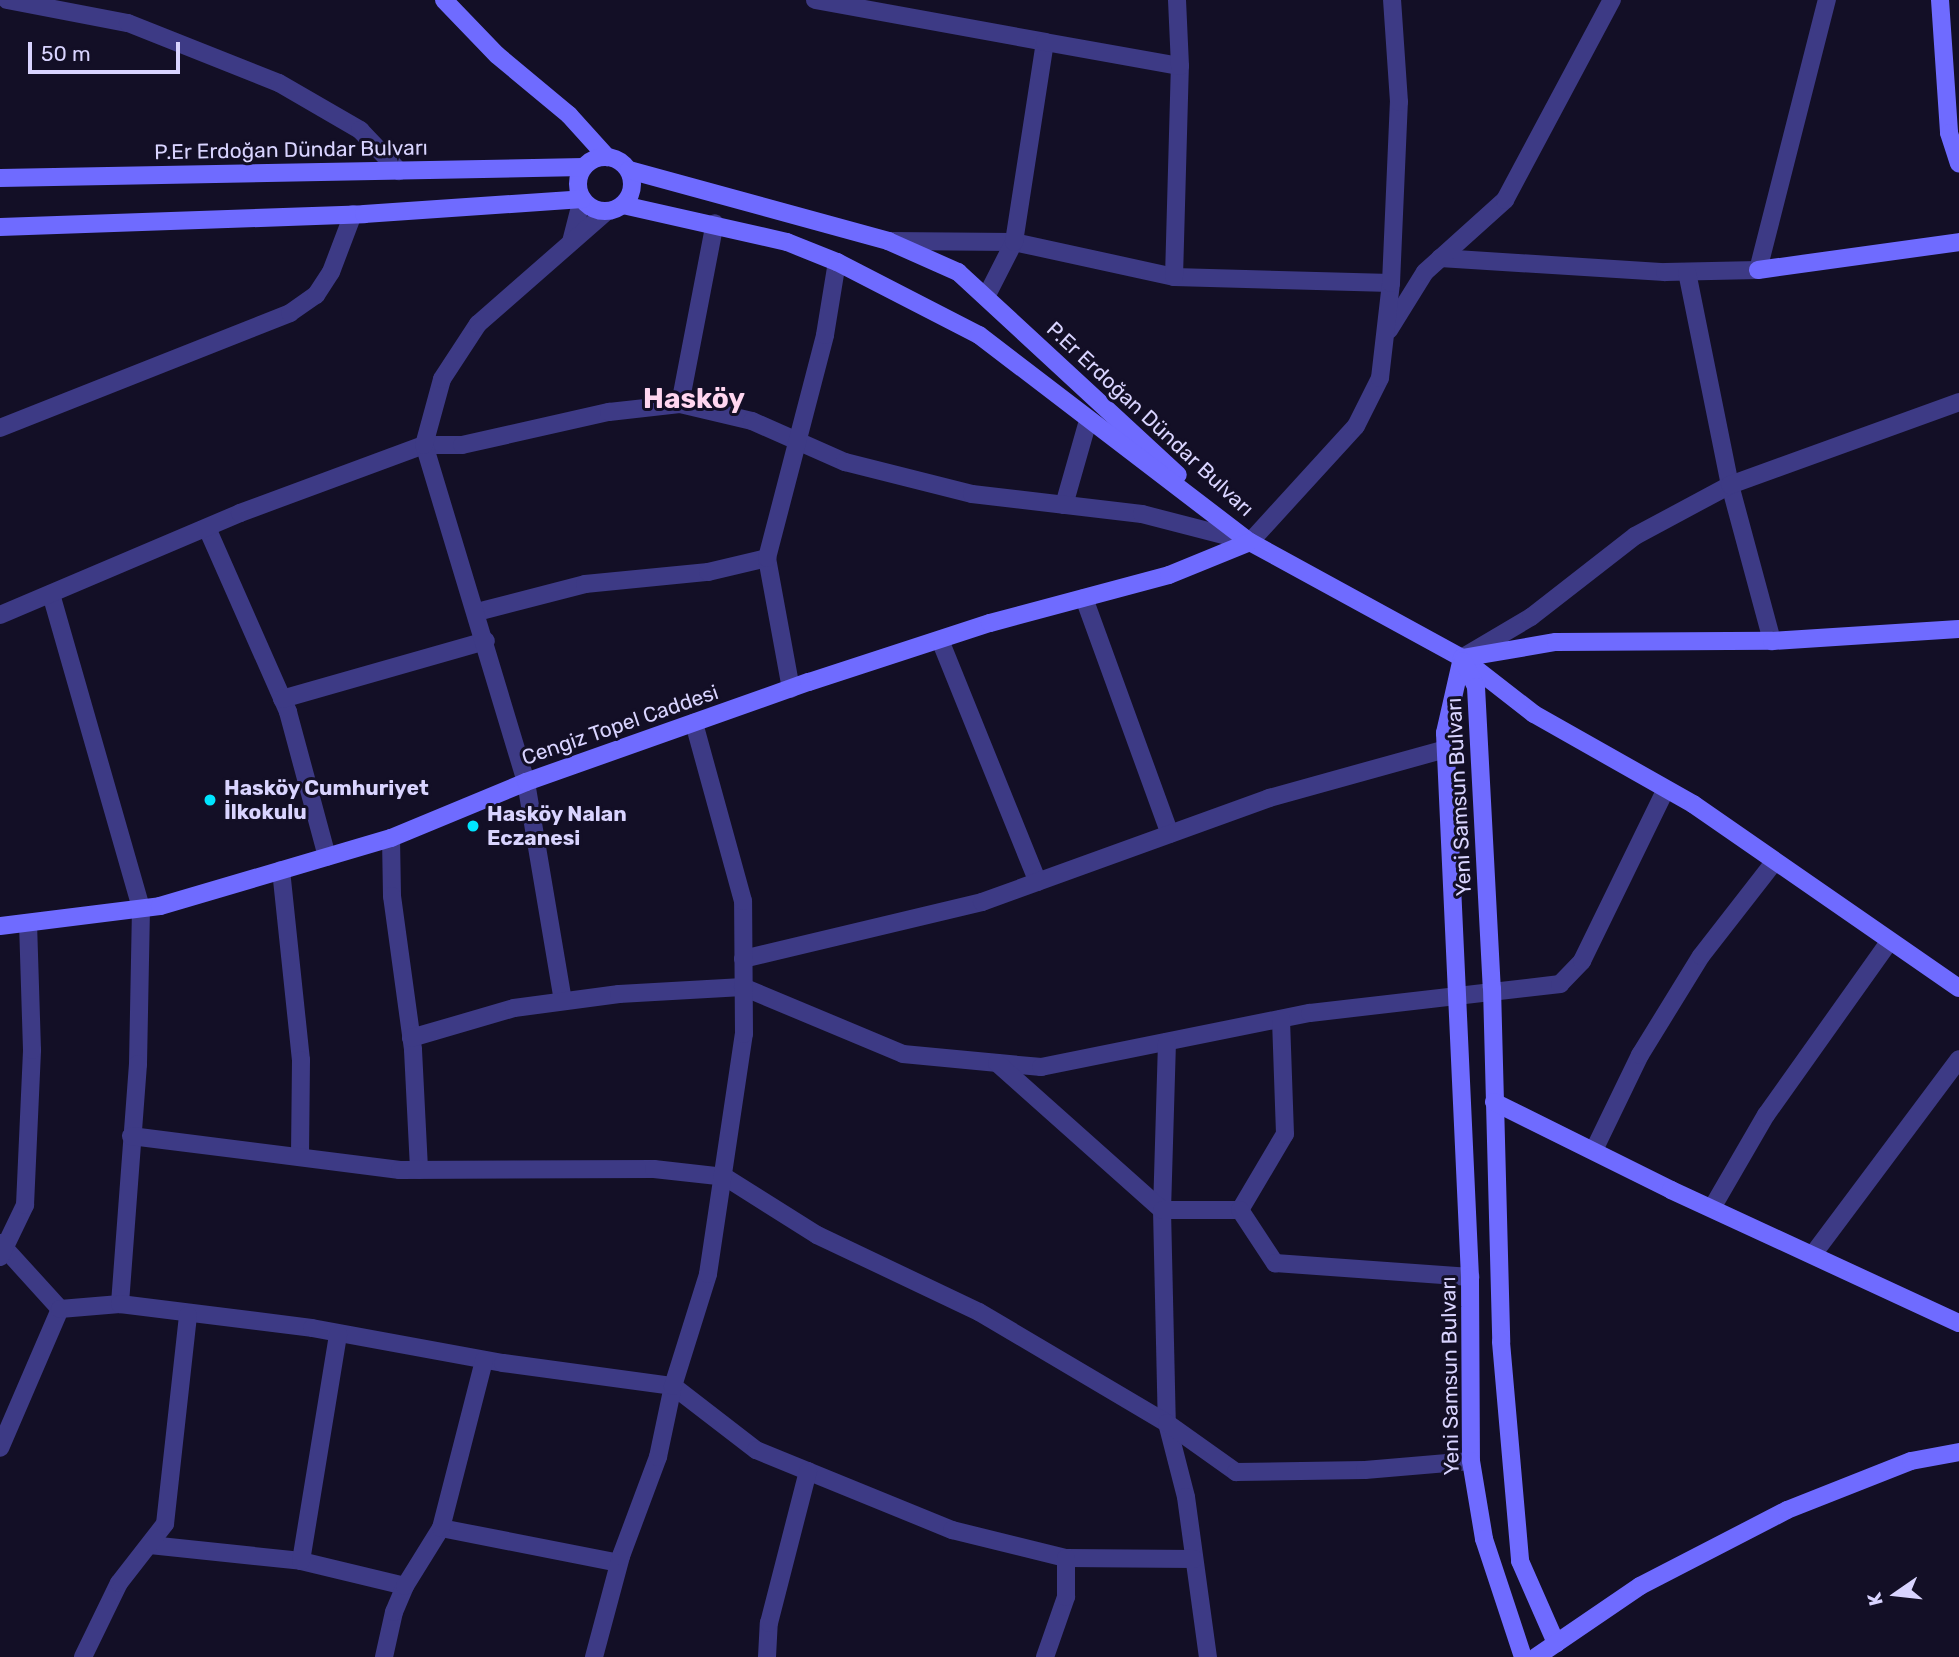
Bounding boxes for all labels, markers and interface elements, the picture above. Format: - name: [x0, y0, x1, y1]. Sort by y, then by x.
- scale bar: [32, 28, 184, 72]
- text: 50 m: [41, 41, 91, 66]
- street label: P.Er Erdoğan Dündar Bulvarı: [153, 135, 429, 165]
- street label: P.Er Erdoğan Dündar Bulvarı: [1041, 316, 1259, 522]
- district label: Hasköy: [643, 382, 745, 416]
- street label: Cengiz Topel Caddesi: [518, 679, 722, 771]
- street label: Yeni Samsun Bulvarı: [1441, 697, 1477, 897]
- place label: Hasköy Cumhuriyet İlkokulu: [224, 775, 429, 825]
- marker: Hasköy Cumhuriyet İlkokulu: [202, 792, 218, 808]
- place label: Hasköy Nalan Eczanesi: [487, 801, 627, 851]
- marker: Hasköy Nalan Eczanesi: [465, 818, 481, 834]
- street label: Yeni Samsun Bulvarı: [1436, 1276, 1464, 1476]
- north arrow: [1861, 1559, 1931, 1629]
- text: K: [1862, 1590, 1888, 1608]

